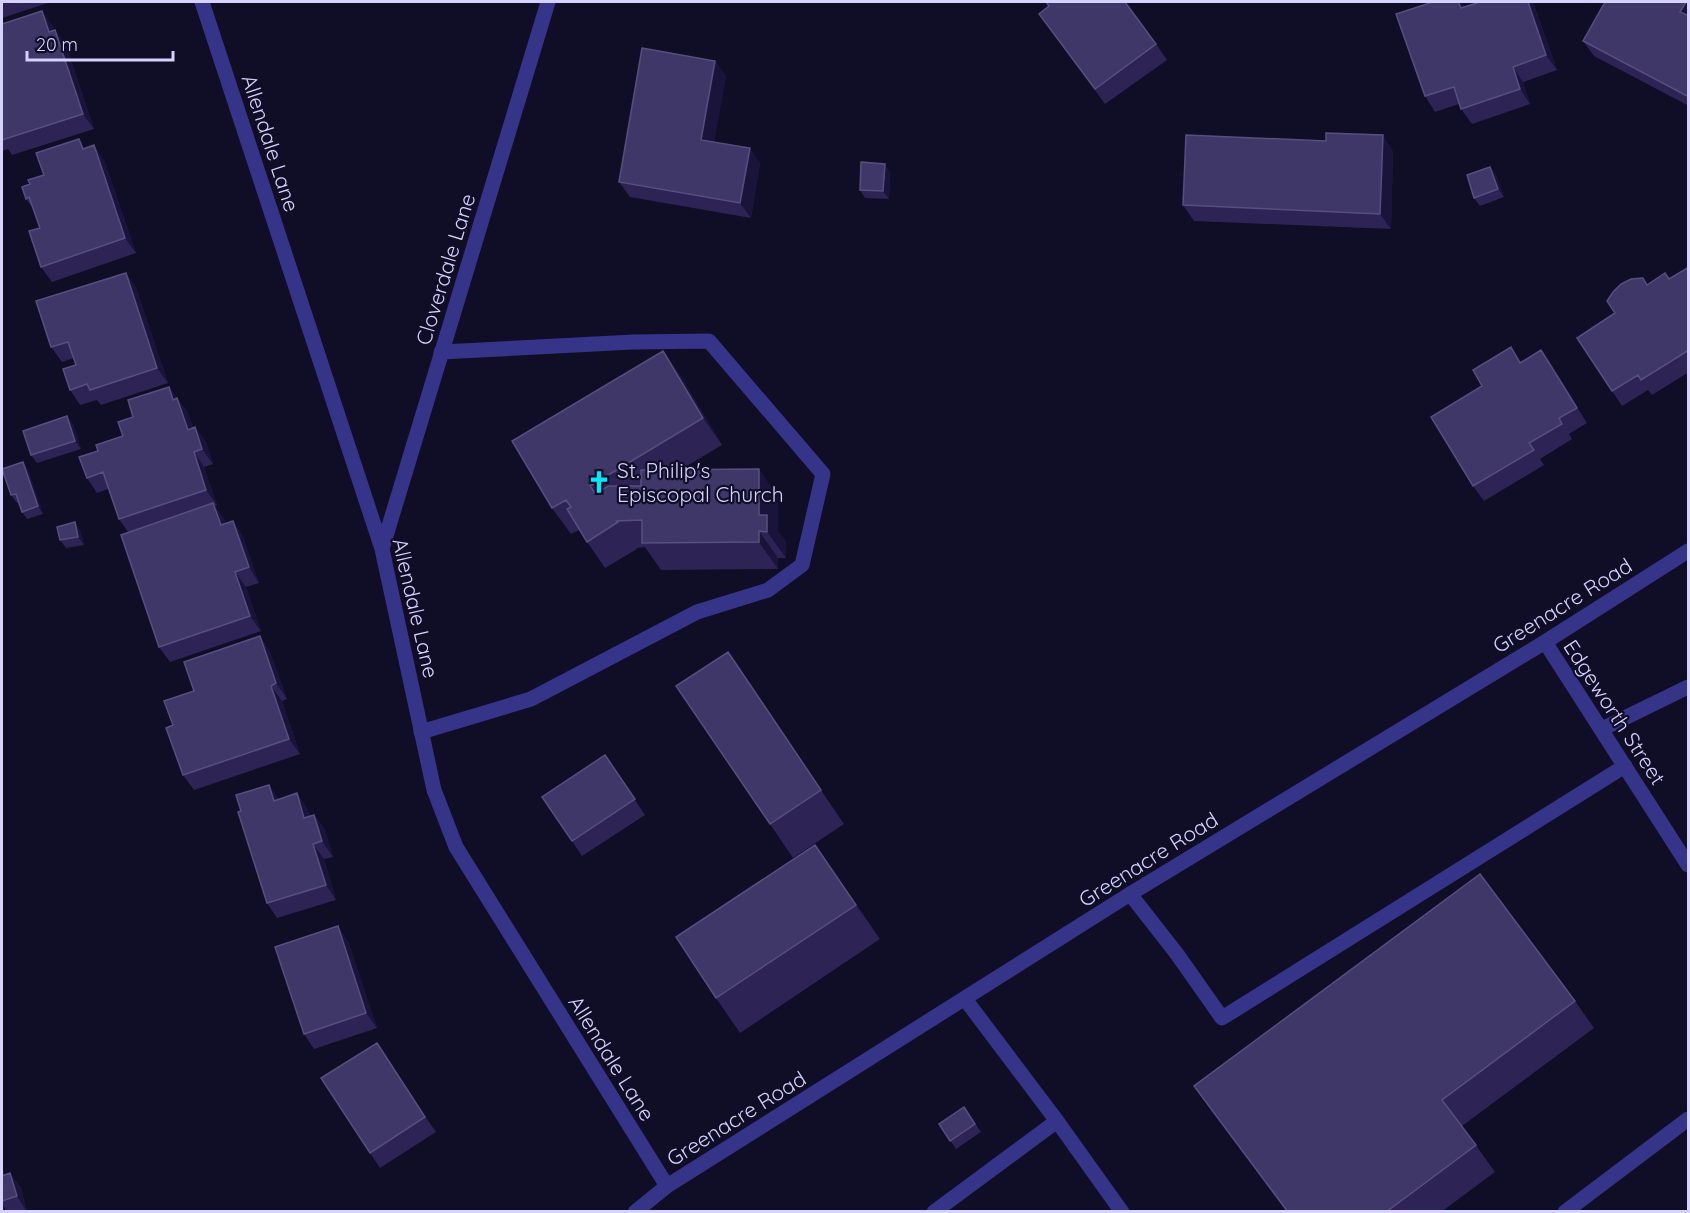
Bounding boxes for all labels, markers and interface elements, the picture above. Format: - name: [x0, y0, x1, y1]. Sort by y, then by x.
- scale bar: [27, 24, 172, 62]
- text: 20 m: [36, 33, 78, 56]
- street label: Allendale Lane: [237, 71, 305, 215]
- street label: Cloverdale Lane: [410, 190, 480, 348]
- place label: St. Philip's Episcopal Church: [617, 457, 784, 507]
- church icon: St. Philip's Episcopal Church: [586, 469, 612, 495]
- street label: Allendale Lane: [387, 536, 445, 680]
- street label: Greenacre Road: [1488, 552, 1636, 658]
- street label: Edgeworth Street: [1558, 635, 1672, 789]
- street label: Greenacre Road: [1074, 806, 1222, 912]
- street label: Allendale Lane: [563, 991, 661, 1125]
- street label: Greenacre Road: [662, 1065, 810, 1171]

